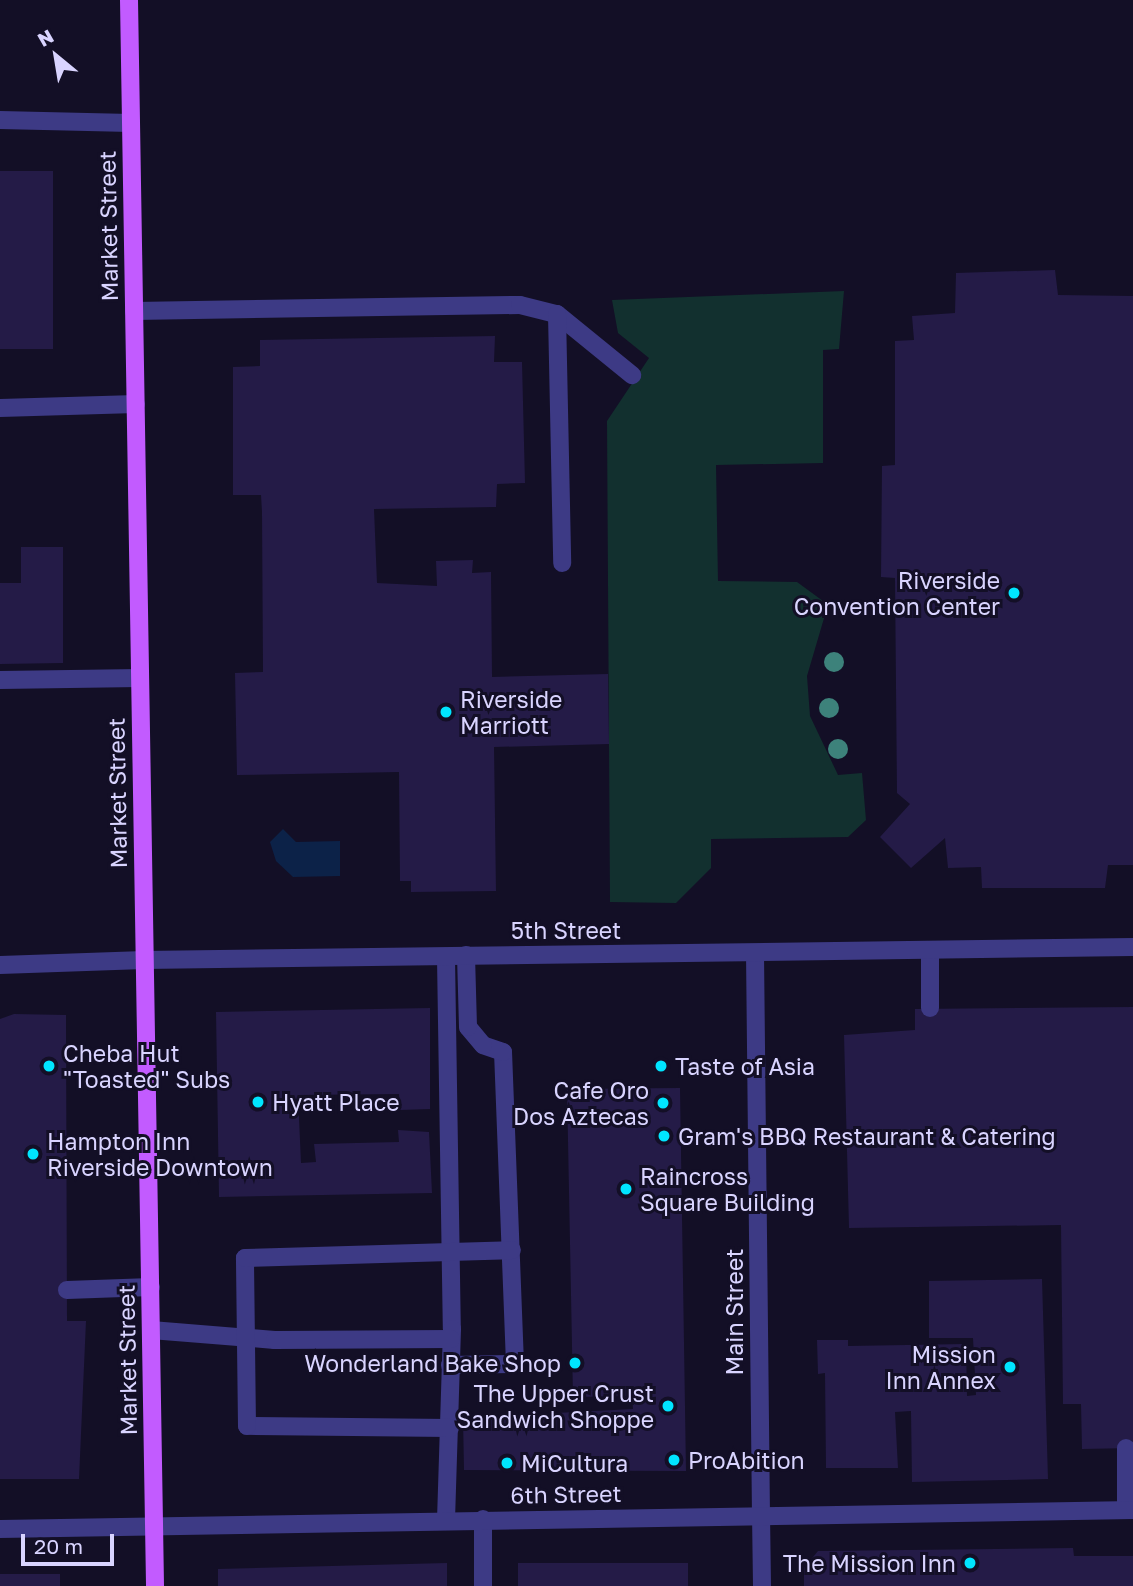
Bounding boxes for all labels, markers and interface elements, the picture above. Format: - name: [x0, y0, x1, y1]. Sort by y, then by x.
- north arrow: [21, 21, 91, 91]
- text: N: [33, 24, 57, 51]
- street label: Market Street: [93, 150, 123, 302]
- place label: Riverside Convention Center: [794, 566, 1000, 620]
- marker: Riverside Convention Center: [1006, 585, 1022, 601]
- place label: Riverside Marriott: [460, 685, 562, 739]
- marker: Riverside Marriott: [438, 704, 454, 720]
- street label: Market Street: [102, 717, 132, 869]
- street label: 5th Street: [511, 916, 621, 944]
- place label: Cheba Hut "Toasted" Subs: [63, 1039, 230, 1093]
- place label: Taste of Asia: [675, 1052, 815, 1080]
- marker: Cheba Hut "Toasted" Subs: [41, 1058, 57, 1074]
- marker: Taste of Asia: [653, 1058, 669, 1074]
- place label: Cafe Oro Dos Aztecas: [513, 1076, 649, 1130]
- place label: Hyatt Place: [272, 1088, 400, 1116]
- marker: Hyatt Place: [250, 1094, 266, 1110]
- marker: Cafe Oro Dos Aztecas: [655, 1095, 671, 1111]
- place label: Gram's BBQ Restaurant & Catering: [678, 1122, 1056, 1150]
- place label: Hampton Inn Riverside Downtown: [47, 1127, 273, 1181]
- marker: Gram's BBQ Restaurant & Catering: [656, 1128, 672, 1144]
- marker: Hampton Inn Riverside Downtown: [25, 1146, 41, 1162]
- place label: Raincross Square Building: [640, 1162, 815, 1216]
- marker: Raincross Square Building: [618, 1181, 634, 1197]
- street label: Main Street: [720, 1249, 748, 1375]
- street label: Market Street: [112, 1284, 142, 1436]
- place label: Mission Inn Annex: [886, 1340, 996, 1394]
- place label: Wonderland Bake Shop: [304, 1349, 561, 1377]
- marker: Wonderland Bake Shop: [567, 1355, 583, 1371]
- marker: Mission Inn Annex: [1002, 1359, 1018, 1375]
- place label: The Upper Crust Sandwich Shoppe: [456, 1379, 654, 1433]
- marker: The Upper Crust Sandwich Shoppe: [660, 1398, 676, 1414]
- place label: ProAbition: [688, 1446, 805, 1474]
- place label: MiCultura: [521, 1449, 628, 1477]
- marker: ProAbition: [666, 1452, 682, 1468]
- marker: MiCultura: [499, 1455, 515, 1471]
- street label: 6th Street: [510, 1479, 622, 1509]
- scale bar: [24, 1520, 117, 1564]
- text: 20 m: [34, 1533, 83, 1559]
- place label: The Mission Inn: [783, 1549, 956, 1577]
- marker: The Mission Inn: [962, 1555, 978, 1571]

